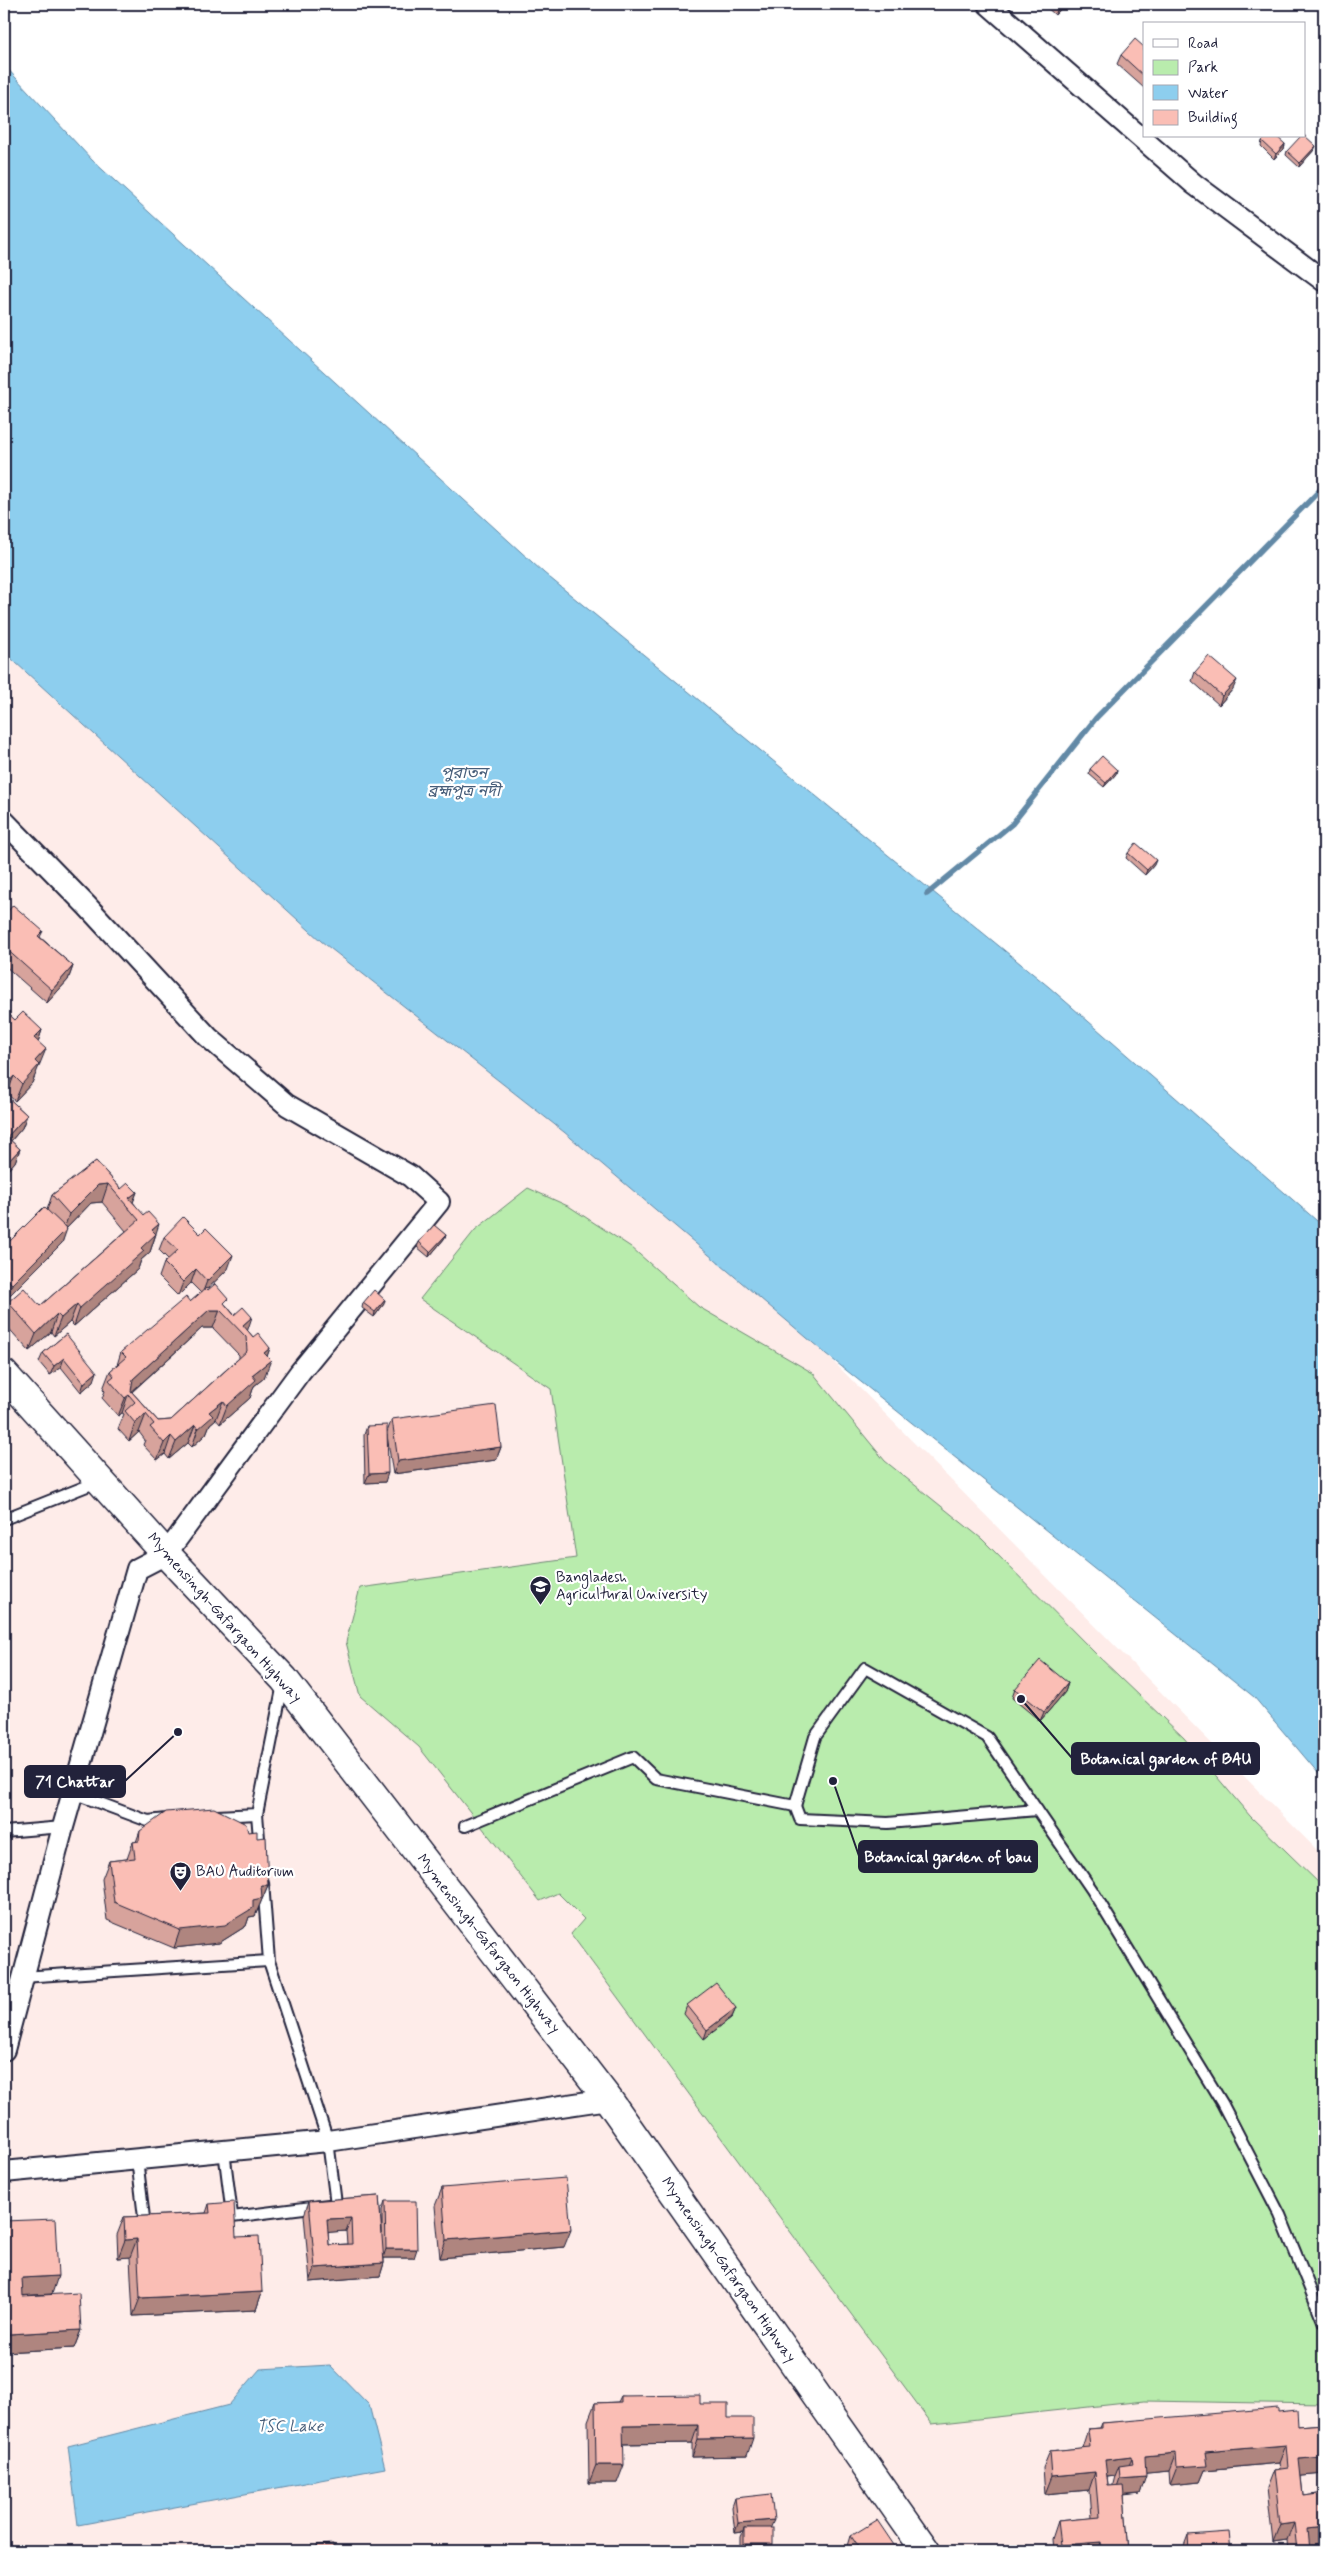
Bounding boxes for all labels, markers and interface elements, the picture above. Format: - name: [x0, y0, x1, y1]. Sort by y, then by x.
- legend: [1143, 22, 1306, 138]
- text: Road: [1188, 34, 1218, 54]
- text: Park: [1188, 58, 1218, 78]
- text: Water: [1188, 84, 1228, 104]
- text: Building: [1188, 108, 1238, 129]
- water label: পুরাতন ব্রহ্মপুত্র নদী: [428, 763, 503, 802]
- street label: Mymensingh-Gafargaon Highway: [142, 1529, 306, 1707]
- place label: Bangladesh Agricultural University: [556, 1568, 708, 1605]
- school or university icon: Bangladesh Agricultural University: [528, 1575, 552, 1606]
- callout: Botanical garden of BAU: [1072, 1743, 1259, 1774]
- text: Botanical garden of BAU: [1080, 1749, 1252, 1772]
- callout: 71 Chattar: [25, 1766, 125, 1797]
- text: 71 Chattar: [35, 1772, 115, 1793]
- callout: Botanical garden of bau: [859, 1841, 1037, 1872]
- text: Botanical garden of bau: [864, 1847, 1032, 1870]
- street label: Mymensingh-Gafargaon Highway: [412, 1850, 564, 2038]
- theatre icon: BAU Auditorium: [168, 1860, 192, 1891]
- place label: BAU Auditorium: [196, 1862, 294, 1882]
- street label: Mymensingh-Gafargaon Highway: [656, 2173, 800, 2367]
- water label: TSC Lake: [257, 2416, 324, 2437]

